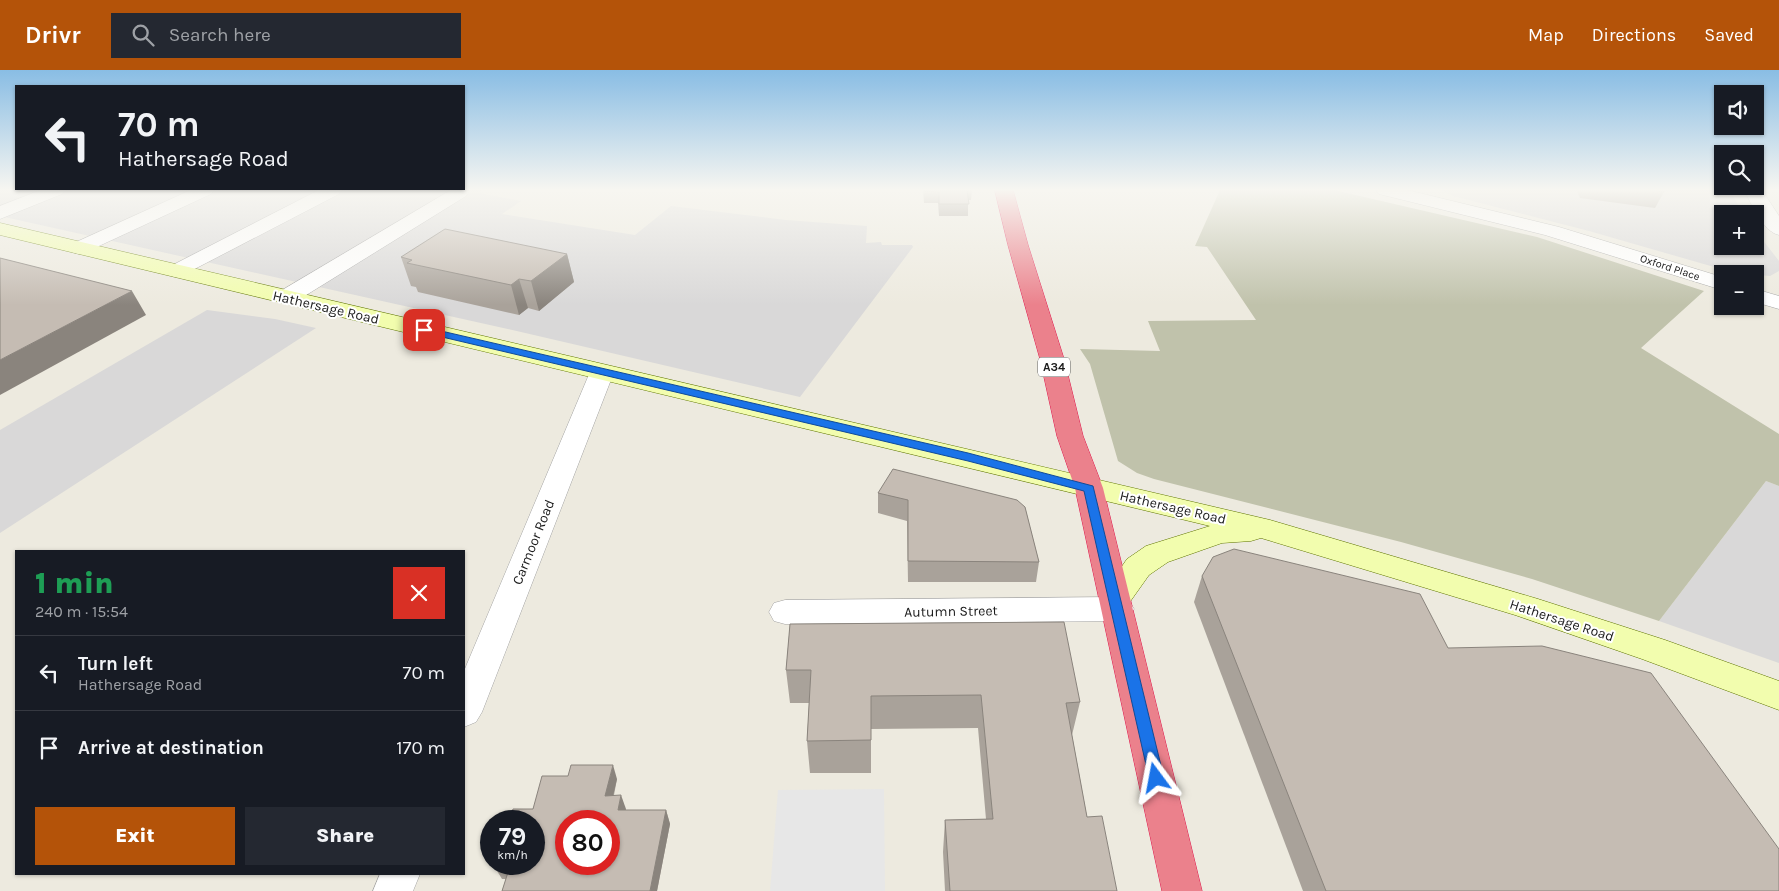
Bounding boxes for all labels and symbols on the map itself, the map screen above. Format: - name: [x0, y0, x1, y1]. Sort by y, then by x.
- street label: Oxford Place: [1638, 252, 1702, 283]
- street label: Hathersage Road: [271, 287, 381, 328]
- pin: [403, 309, 445, 351]
- road number: A34: [1038, 358, 1070, 376]
- street label: Hathersage Road: [1118, 487, 1228, 528]
- street label: Carmoor Road: [509, 497, 558, 587]
- street label: Hathersage Road: [1508, 596, 1616, 645]
- street label: Autumn Street: [904, 602, 998, 621]
- position arrow: [1129, 751, 1181, 803]
- speed limit sign: 80: [555, 810, 620, 875]

